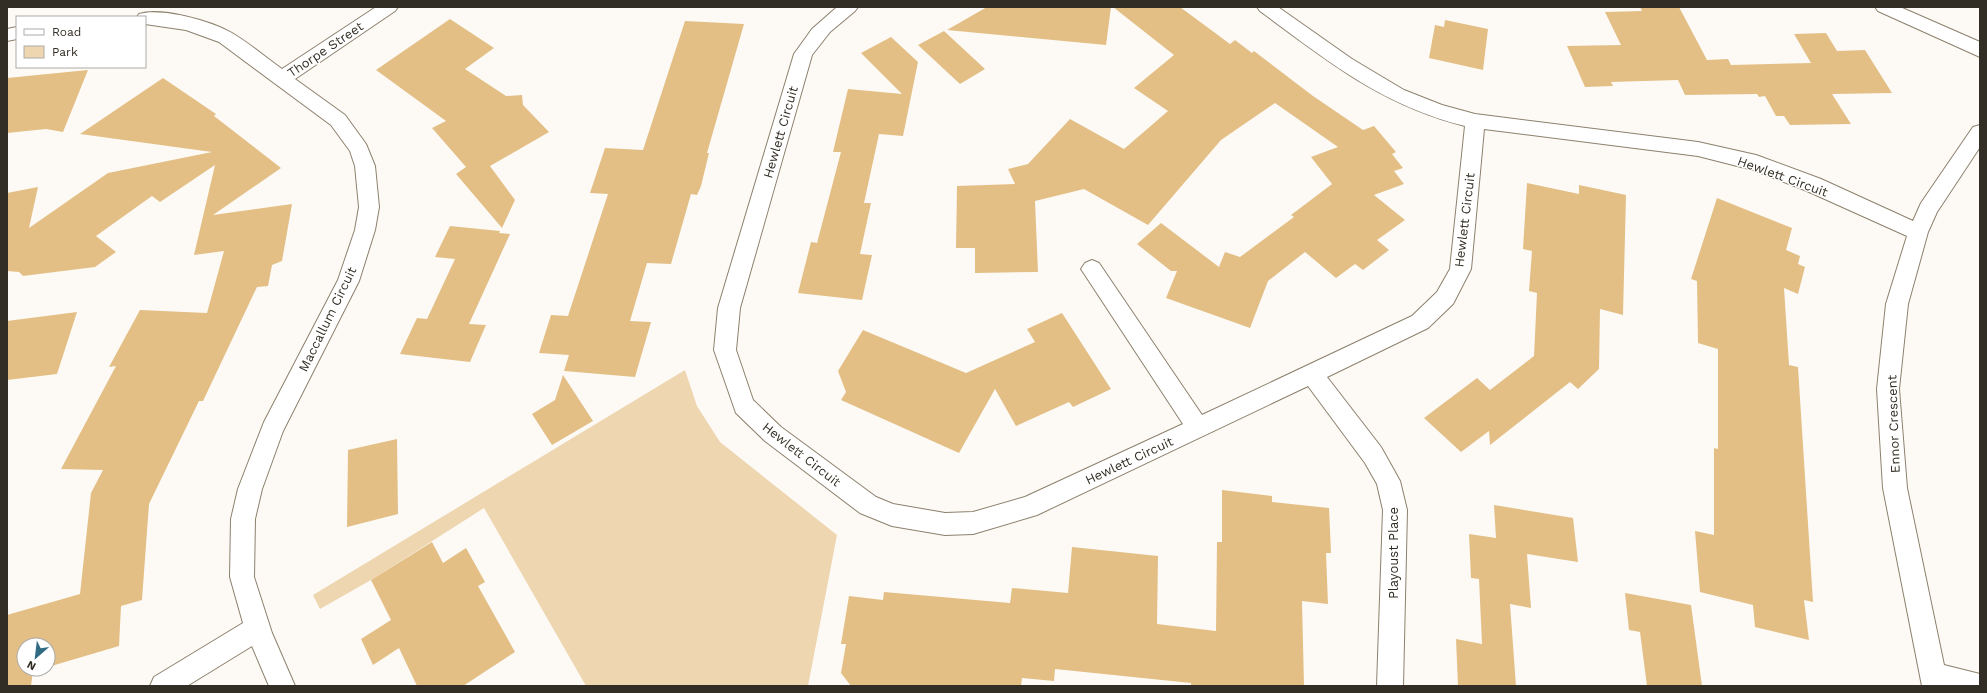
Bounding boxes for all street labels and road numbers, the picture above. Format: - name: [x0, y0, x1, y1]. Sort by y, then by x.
- street label: Thorpe Street: [285, 18, 366, 80]
- street label: Hewlett Circuit: [760, 84, 801, 180]
- street label: Hewlett Circuit: [1736, 153, 1831, 200]
- street label: Hewlett Circuit: [1451, 171, 1478, 268]
- street label: Maccallum Circuit: [296, 264, 360, 374]
- street label: Ennor Crescent: [1884, 374, 1903, 473]
- street label: Hewlett Circuit: [760, 419, 844, 490]
- street label: Hewlett Circuit: [1083, 433, 1176, 487]
- street label: Playoust Place: [1386, 507, 1401, 599]

